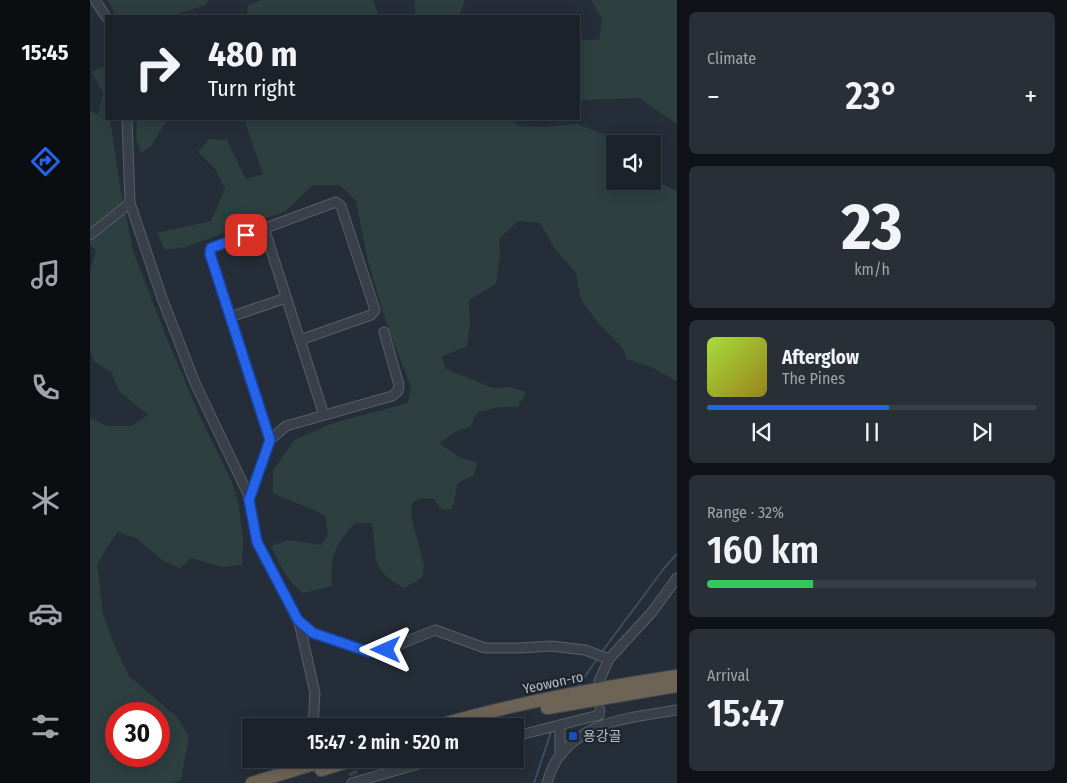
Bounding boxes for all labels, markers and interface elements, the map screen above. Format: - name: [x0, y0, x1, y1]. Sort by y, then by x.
- text: 480 m: [208, 33, 298, 75]
- icon: right: [125, 35, 190, 100]
- text: 15:45: [22, 39, 68, 66]
- text: Climate: [707, 49, 756, 68]
- text: 23°: [845, 73, 898, 119]
- text: Turn right: [208, 75, 296, 102]
- text: −: [707, 80, 720, 113]
- text: +: [1024, 80, 1037, 113]
- map controls: [606, 135, 661, 190]
- button: sound: [606, 135, 661, 190]
- icon: directions: [28, 144, 63, 179]
- text: 23: [842, 188, 902, 266]
- pin: [225, 214, 267, 256]
- icon: arrive: [232, 221, 260, 249]
- icon: music: [28, 257, 63, 292]
- text: km/h: [854, 260, 890, 279]
- text: Afterglow: [782, 346, 859, 369]
- text: The Pines: [782, 369, 845, 388]
- icon: phone: [28, 370, 63, 405]
- icon: previous: [748, 418, 776, 446]
- icon: pause: [858, 418, 886, 446]
- icon: next: [968, 418, 996, 446]
- icon: climate: [28, 483, 63, 518]
- text: Range · 32%: [707, 503, 784, 522]
- text: 160 km: [707, 527, 819, 573]
- icon: car: [28, 596, 63, 631]
- position arrow: [359, 623, 411, 675]
- text: Arrival: [707, 666, 749, 685]
- street label: Yeowon-ro: [521, 668, 585, 698]
- text: 15:47: [707, 690, 784, 736]
- speed limit sign: 30: [105, 702, 170, 767]
- icon: filters: [28, 709, 63, 744]
- place label: 용강골: [583, 728, 622, 745]
- marker: 용강골: [567, 730, 579, 742]
- text: 15:47 · 2 min · 520 m: [307, 731, 459, 754]

